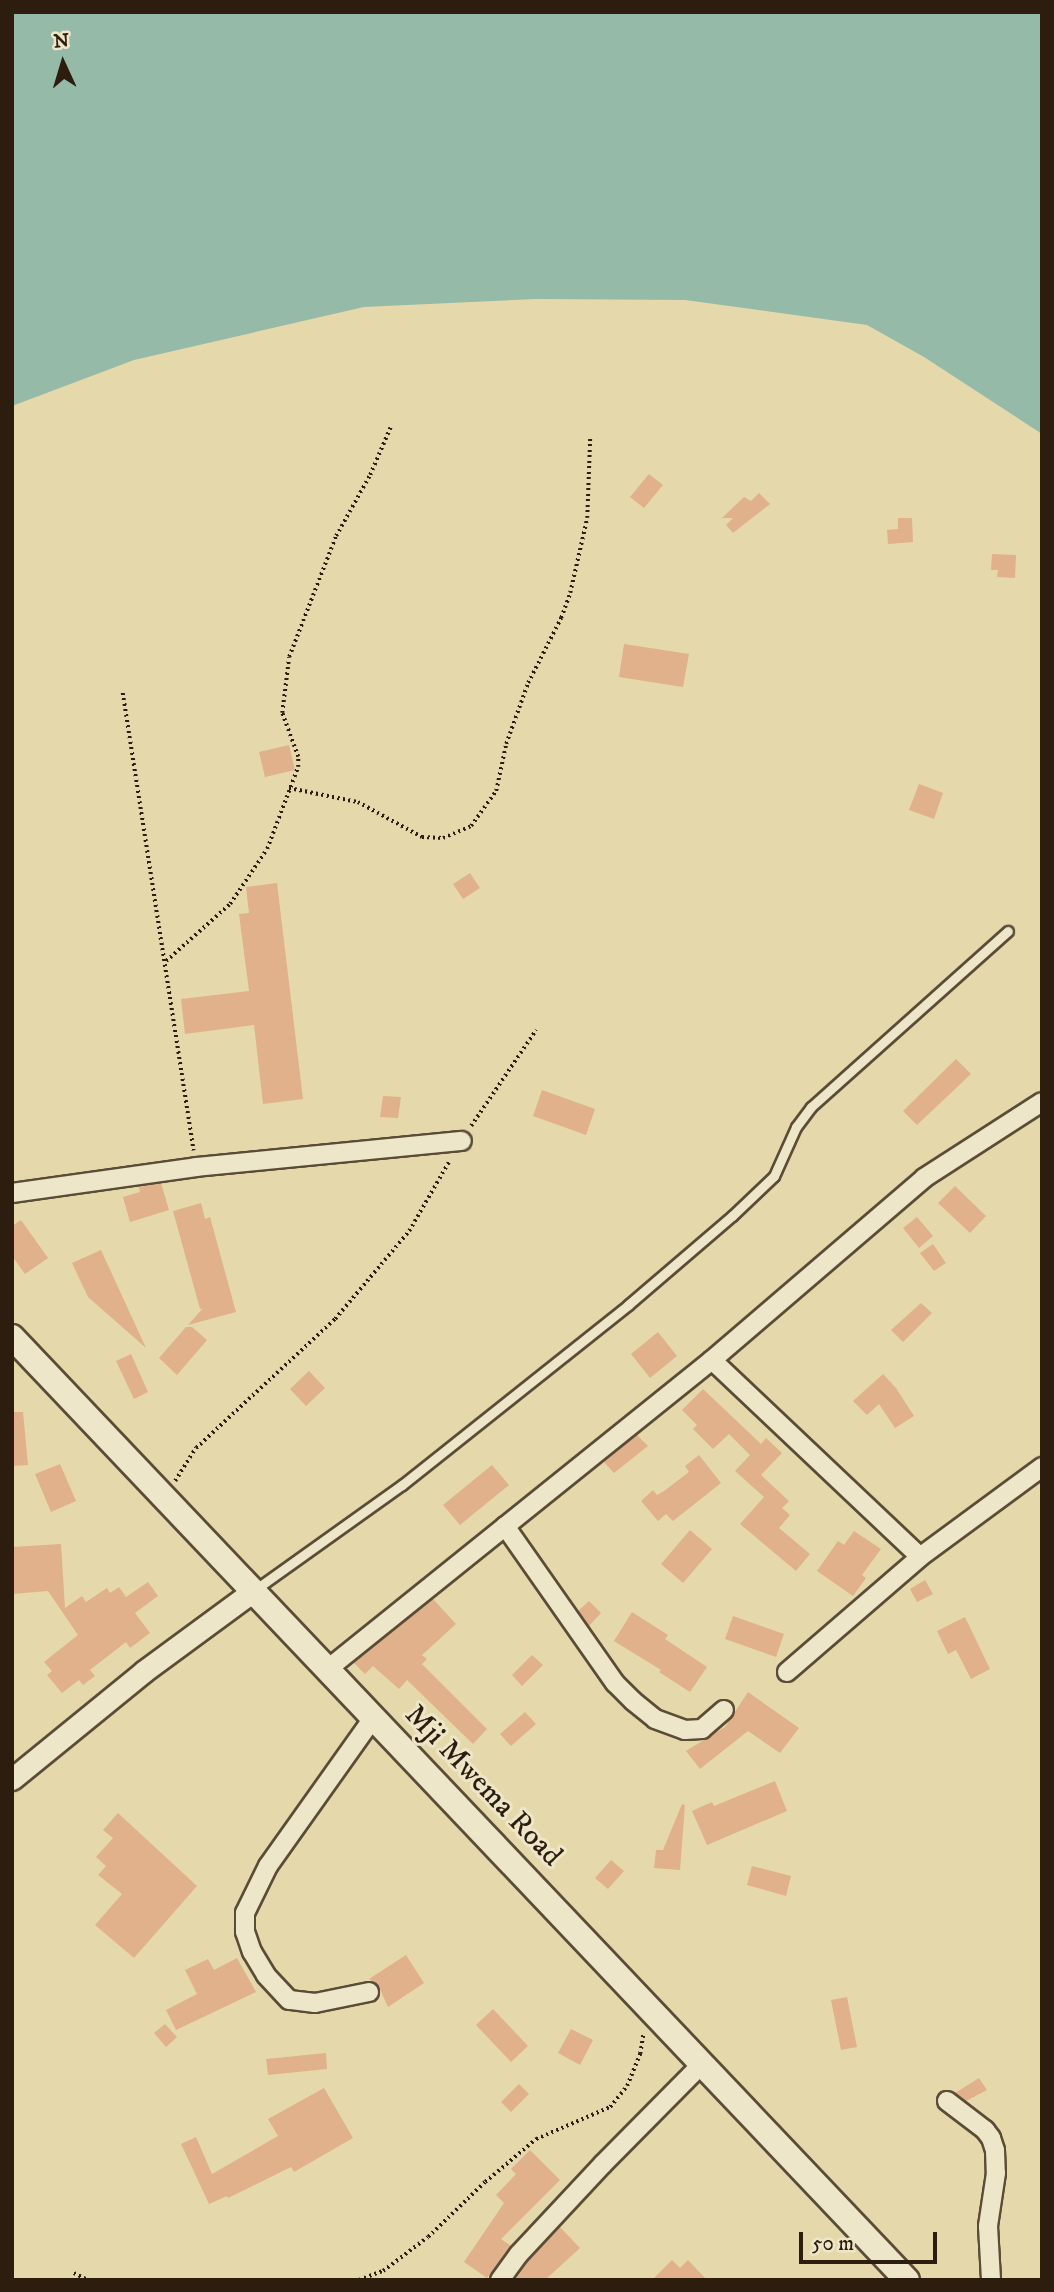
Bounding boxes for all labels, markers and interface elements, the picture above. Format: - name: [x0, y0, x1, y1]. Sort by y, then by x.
- north arrow: [28, 28, 98, 98]
- text: N: [53, 30, 70, 54]
- street label: Mji Mwema Road: [397, 1698, 569, 1874]
- scale bar: [802, 2218, 940, 2262]
- text: 50 m: [812, 2231, 854, 2257]

